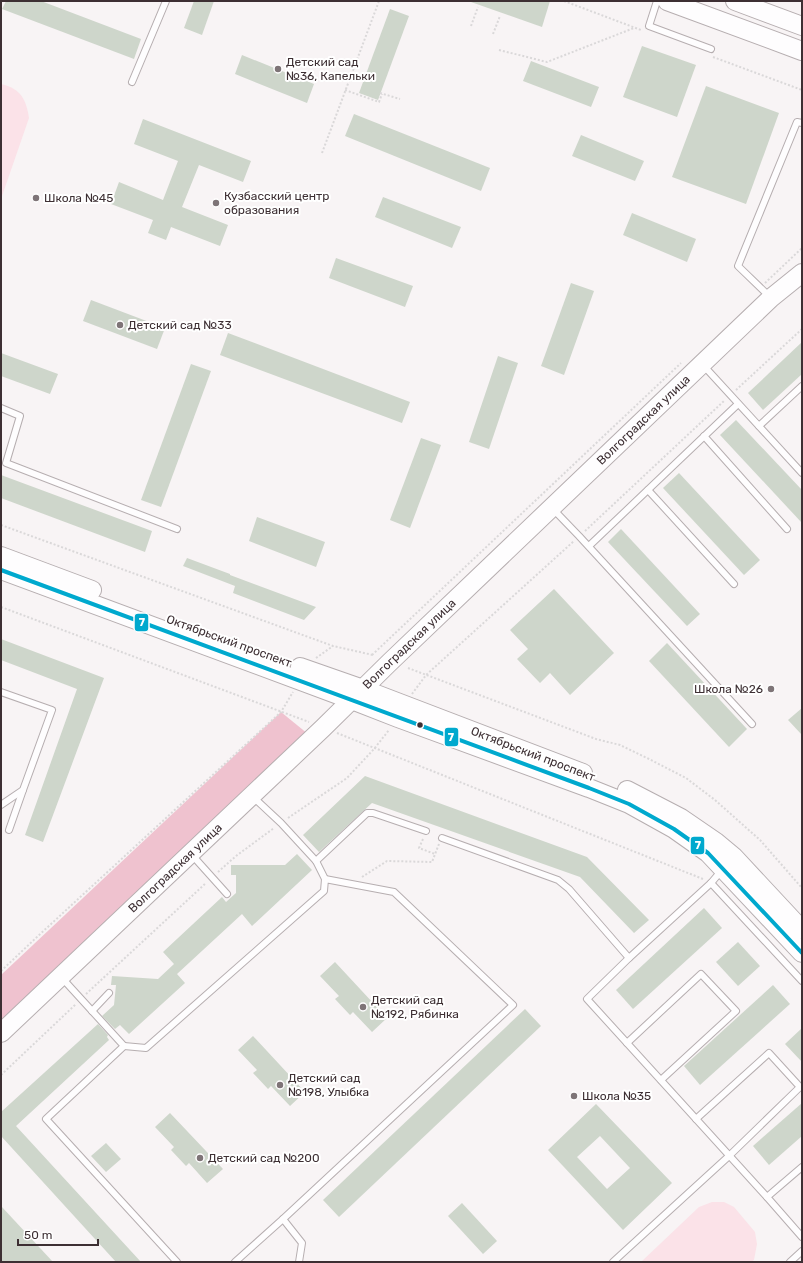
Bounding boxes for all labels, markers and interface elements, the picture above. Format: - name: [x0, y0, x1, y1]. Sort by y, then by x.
- place label: Детский сад №36, Капельки: [286, 55, 375, 83]
- marker: Детский сад №36, Капельки: [273, 64, 283, 74]
- place label: Кузбасский центр образования: [224, 189, 329, 217]
- place label: Школа №45: [44, 191, 113, 205]
- marker: Школа №45: [31, 193, 41, 203]
- marker: Кузбасский центр образования: [211, 198, 221, 208]
- place label: Детский сад №33: [128, 318, 232, 332]
- marker: Детский сад №33: [115, 320, 125, 330]
- street label: Волгоградская улица: [594, 372, 693, 468]
- street label: Волгоградская улица: [360, 596, 459, 692]
- street label: Октябрьский проспект: [165, 612, 293, 670]
- line badge: 7: [134, 613, 149, 632]
- text: 7: [139, 616, 146, 629]
- place label: Школа №26: [694, 682, 763, 696]
- marker: Школа №26: [766, 684, 776, 694]
- unlabelled marker: [415, 720, 425, 730]
- street label: Октябрьский проспект: [469, 724, 597, 784]
- line badge: 7: [444, 727, 459, 747]
- text: 7: [448, 731, 455, 744]
- street label: Волгоградская улица: [126, 820, 225, 916]
- line badge: 7: [690, 836, 705, 855]
- text: 7: [695, 839, 702, 852]
- place label: Детский сад №192, Рябинка: [371, 993, 459, 1021]
- marker: Детский сад №192, Рябинка: [358, 1002, 368, 1012]
- place label: Детский сад №198, Улыбка: [288, 1071, 369, 1099]
- marker: Детский сад №198, Улыбка: [275, 1080, 285, 1090]
- place label: Школа №35: [582, 1089, 651, 1103]
- marker: Школа №35: [569, 1091, 579, 1101]
- place label: Детский сад №200: [208, 1151, 320, 1165]
- marker: Детский сад №200: [195, 1153, 205, 1163]
- scale bar: [18, 1221, 98, 1247]
- text: 50 m: [24, 1228, 52, 1242]

